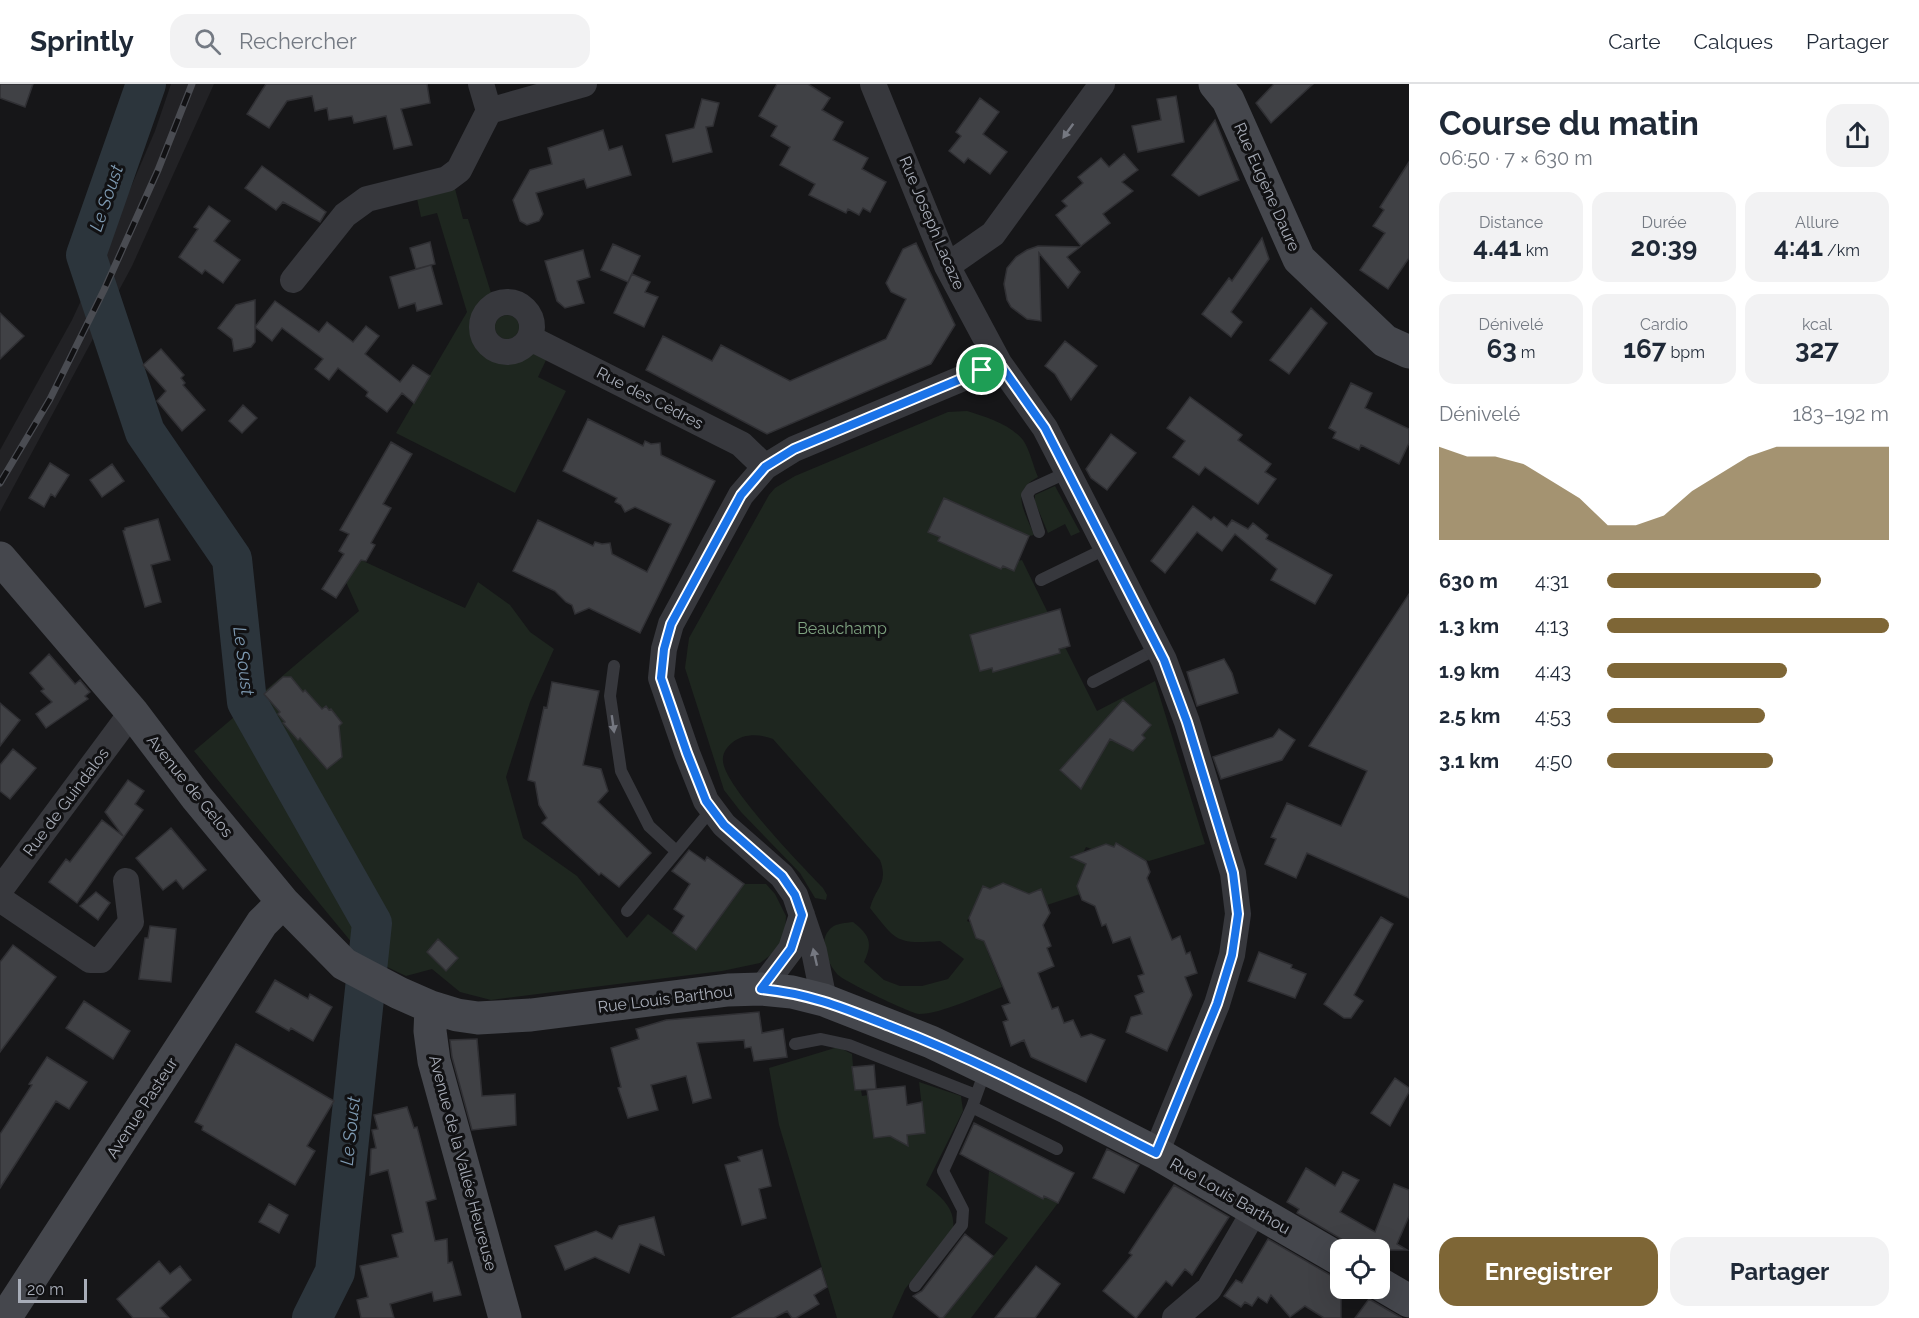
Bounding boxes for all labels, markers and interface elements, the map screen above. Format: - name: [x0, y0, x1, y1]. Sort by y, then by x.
- search box: [170, 14, 590, 68]
- text: Sprintly: [30, 25, 134, 58]
- icon: search: [191, 25, 224, 58]
- text: Rechercher: [239, 28, 357, 54]
- text: Carte: [1608, 29, 1661, 54]
- text: Calques: [1694, 29, 1773, 54]
- text: Partager: [1806, 29, 1889, 54]
- text: Course du matin: [1439, 104, 1699, 143]
- button: share: [1826, 104, 1889, 167]
- street label: Rue Eugène Daure: [1230, 120, 1304, 254]
- one-way arrow: [1062, 123, 1074, 139]
- text: 06:50 · 7 × 630 m: [1439, 146, 1593, 170]
- street label: Rue Joseph Lacaze: [895, 153, 969, 293]
- water label: Le Soust: [85, 162, 127, 234]
- text: Distance: [1479, 213, 1543, 232]
- text: Durée: [1641, 213, 1687, 232]
- text: Allure: [1795, 213, 1839, 232]
- text: 4.41: [1473, 232, 1522, 262]
- text: 20:39: [1631, 232, 1697, 262]
- text: 4:41: [1774, 232, 1823, 262]
- text: km: [1522, 241, 1549, 260]
- text: /km: [1823, 241, 1860, 260]
- text: Dénivelé: [1478, 315, 1544, 334]
- text: Cardio: [1640, 315, 1688, 334]
- text: kcal: [1802, 315, 1832, 334]
- text: 63: [1487, 334, 1517, 364]
- text: 167: [1623, 334, 1666, 364]
- text: 327: [1795, 334, 1839, 364]
- text: m: [1517, 343, 1535, 362]
- text: bpm: [1666, 343, 1705, 362]
- pin: [956, 344, 1007, 395]
- icon: arrive: [965, 353, 998, 386]
- street label: Rue des Cèdres: [593, 363, 707, 433]
- text: Dénivelé: [1439, 402, 1520, 426]
- text: 183–192 m: [1792, 402, 1889, 426]
- text: 630 m: [1439, 569, 1498, 593]
- text: 4:31: [1535, 569, 1569, 593]
- text: 1.3 km: [1439, 614, 1499, 638]
- text: 4:13: [1535, 614, 1569, 638]
- park label: Beauchamp: [797, 619, 887, 638]
- water label: Le Soust: [229, 625, 259, 697]
- text: 1.9 km: [1439, 659, 1500, 683]
- text: 4:43: [1535, 659, 1571, 683]
- text: 2.5 km: [1439, 704, 1500, 728]
- text: 4:53: [1535, 704, 1571, 728]
- one-way arrow: [608, 714, 618, 733]
- street label: Avenue de Gelos: [143, 731, 237, 841]
- street label: Rue de Guindalos: [19, 744, 113, 860]
- text: 3.1 km: [1439, 749, 1499, 773]
- text: 4:50: [1535, 749, 1573, 773]
- one-way arrow: [809, 948, 819, 966]
- street label: Rue Louis Barthou: [597, 981, 733, 1017]
- street label: Avenue de la Vallée Heureuse: [425, 1053, 501, 1273]
- street label: Avenue Pasteur: [102, 1054, 182, 1162]
- water label: Le Soust: [336, 1095, 364, 1166]
- street label: Rue Louis Barthou: [1167, 1154, 1293, 1238]
- button: Enregistrer: [1439, 1237, 1658, 1306]
- button: Partager: [1670, 1237, 1889, 1306]
- map controls: [1330, 1239, 1390, 1299]
- button: locate: [1330, 1239, 1390, 1299]
- scale bar: [18, 1276, 87, 1304]
- text: 20 m: [27, 1280, 64, 1299]

